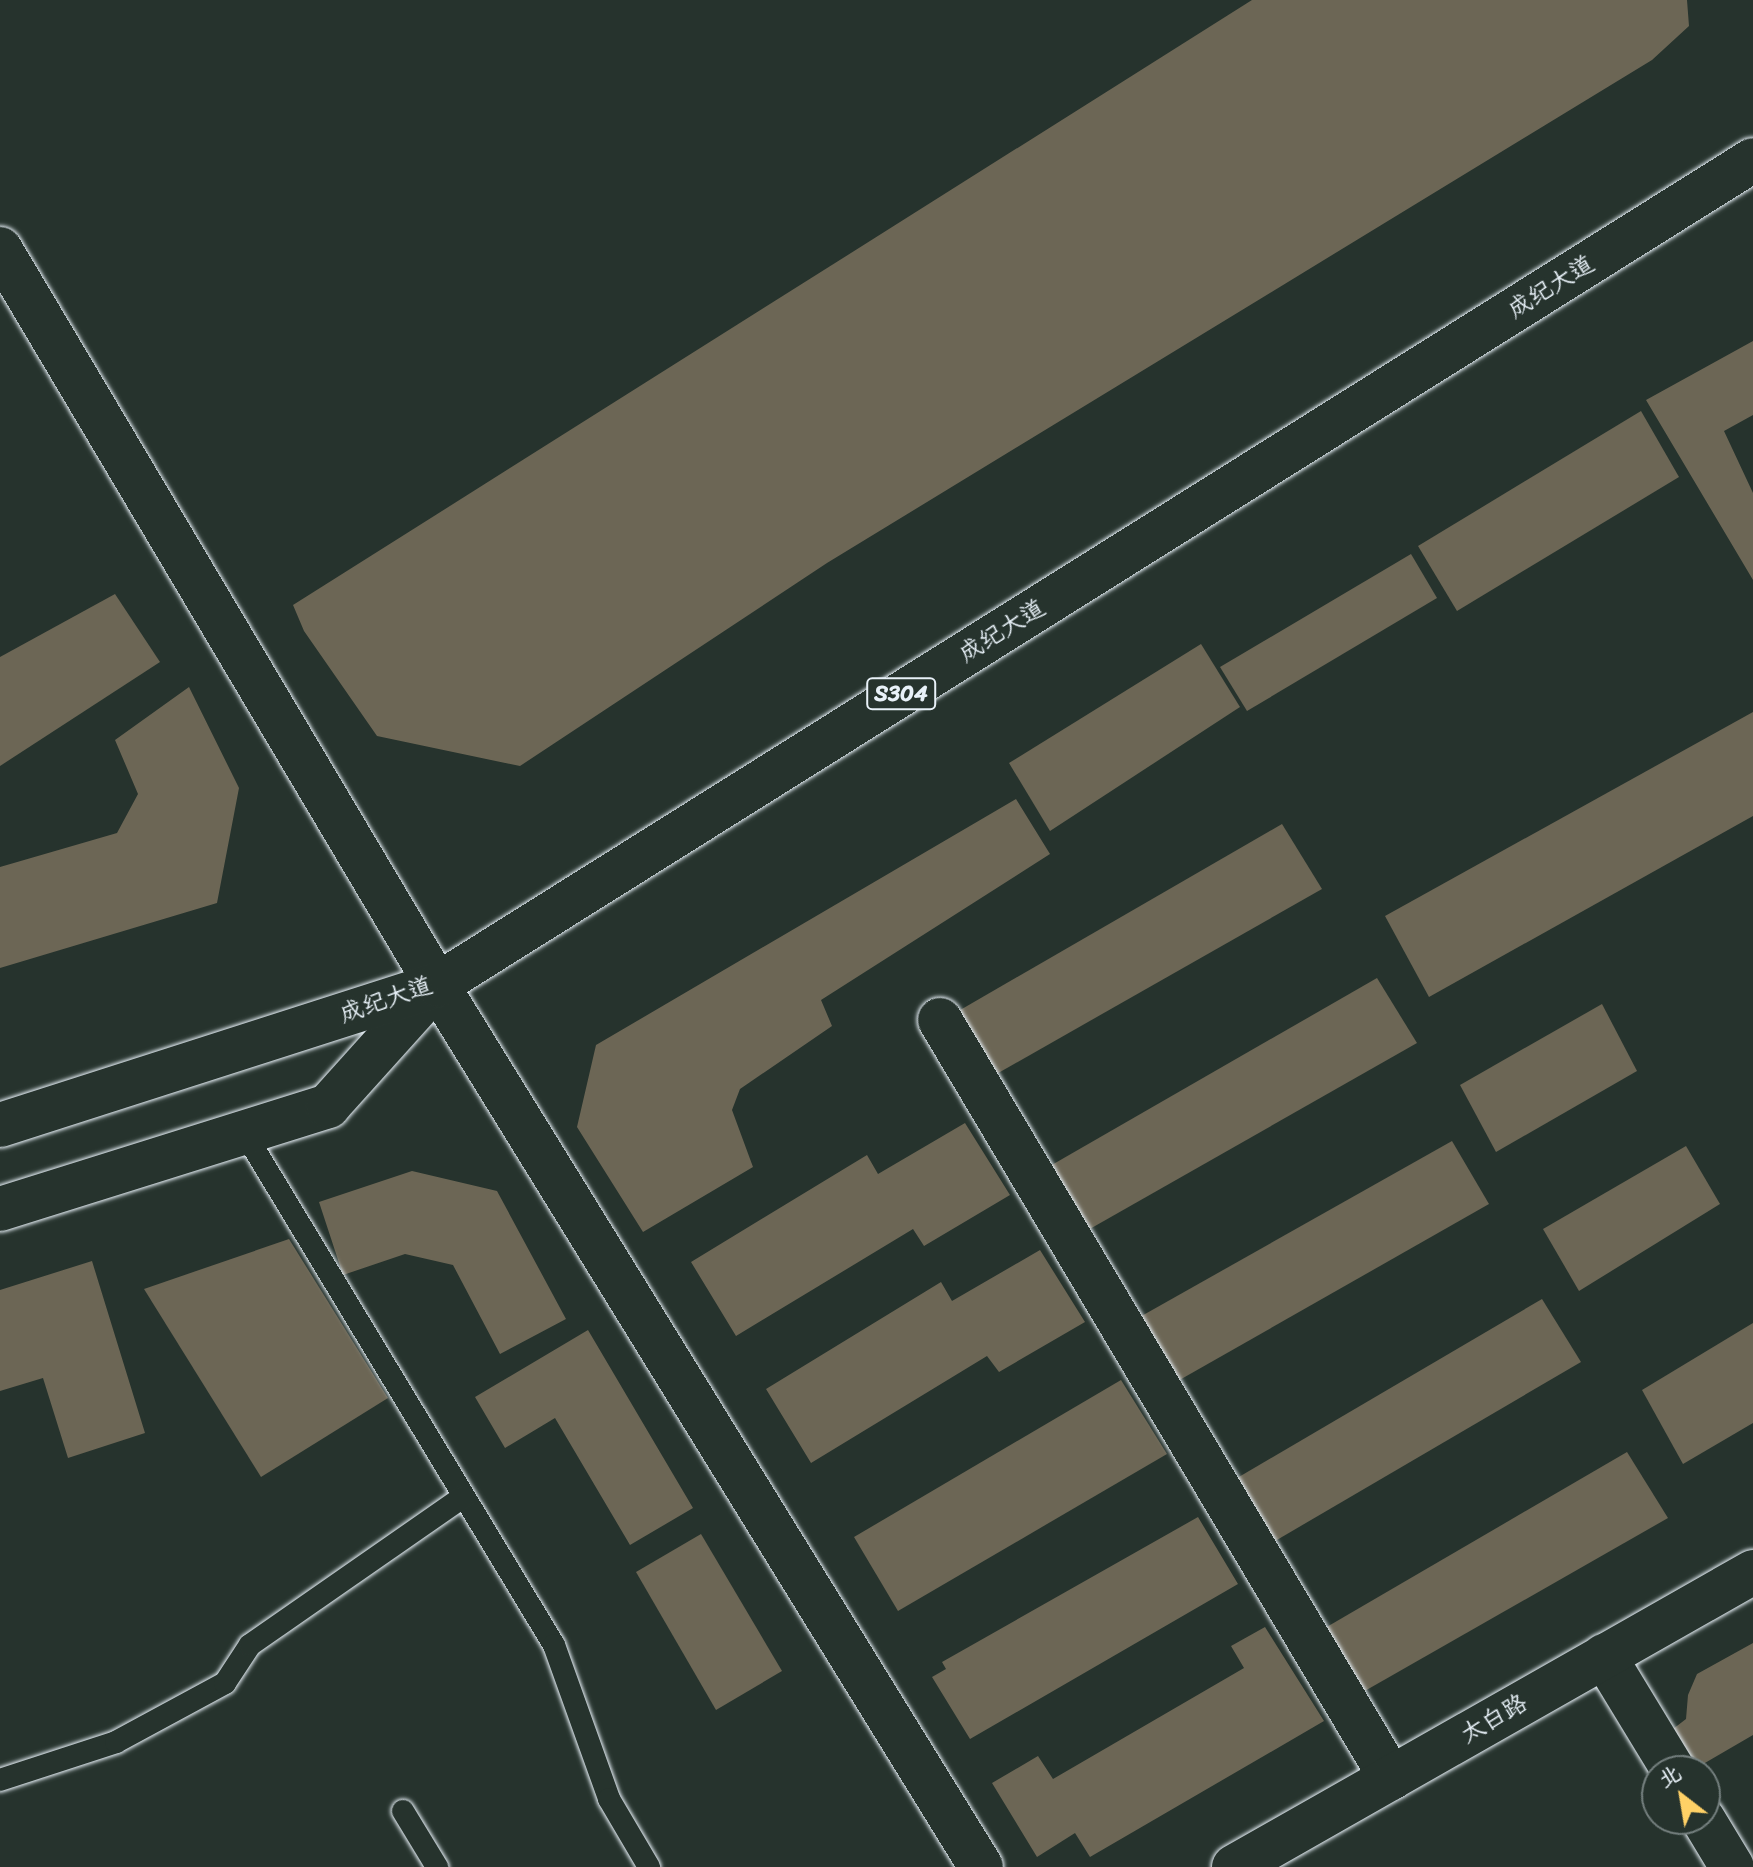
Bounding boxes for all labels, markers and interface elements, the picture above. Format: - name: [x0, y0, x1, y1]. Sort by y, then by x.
- street label: 成纪大道: [1503, 249, 1599, 325]
- street label: 成纪大道: [954, 593, 1050, 669]
- road number: S304: [865, 676, 937, 712]
- street label: 成纪大道: [336, 971, 436, 1029]
- street label: 太白路: [1456, 1689, 1532, 1749]
- text: 北: [1650, 1753, 1689, 1798]
- north arrow: [1641, 1755, 1721, 1835]

